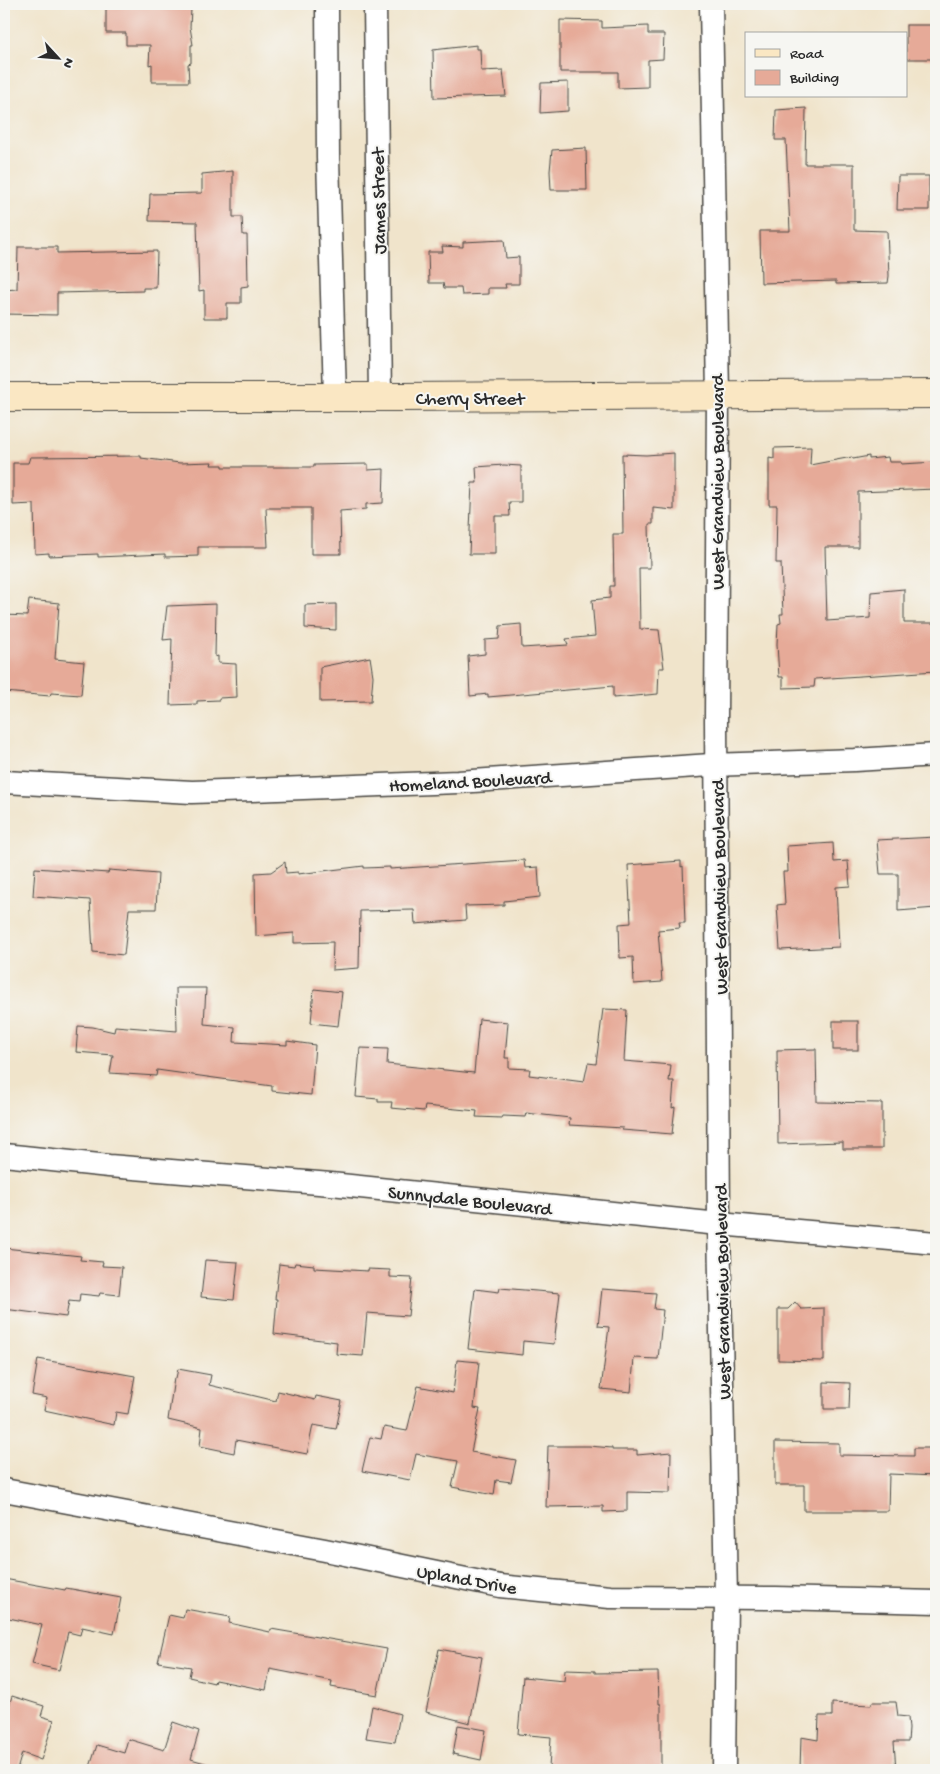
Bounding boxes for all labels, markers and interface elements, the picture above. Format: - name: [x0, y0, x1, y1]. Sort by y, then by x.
- north arrow: [32, 32, 82, 82]
- legend: [745, 32, 908, 98]
- text: Road: [790, 46, 824, 64]
- text: N: [58, 55, 77, 70]
- text: Building: [789, 70, 839, 88]
- street label: James Street: [368, 145, 393, 254]
- street label: West Grandview Boulevard: [708, 372, 731, 590]
- street label: Cherry Street: [416, 389, 526, 412]
- street label: Homeland Boulevard: [388, 768, 554, 799]
- street label: West Grandview Boulevard: [708, 777, 735, 995]
- street label: Sunnydale Boulevard: [387, 1182, 555, 1223]
- street label: West Grandview Boulevard: [711, 1182, 738, 1400]
- street label: Upland Drive: [415, 1561, 518, 1602]

